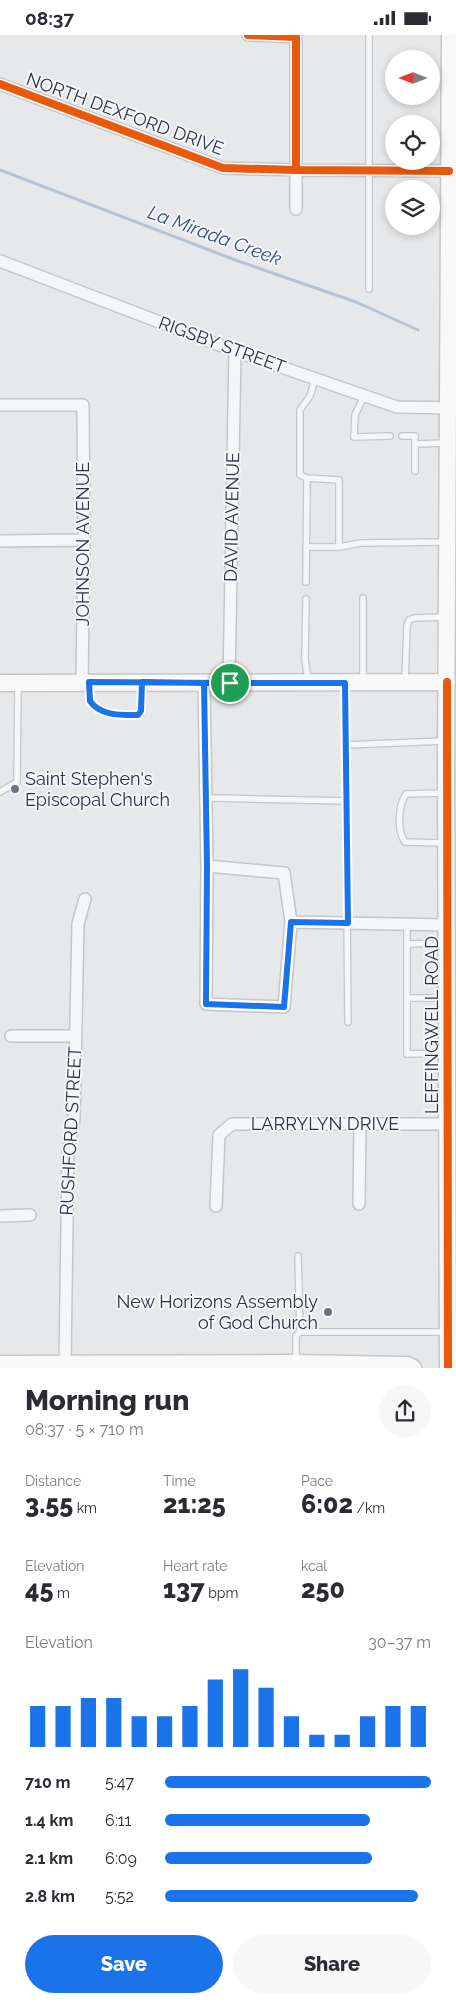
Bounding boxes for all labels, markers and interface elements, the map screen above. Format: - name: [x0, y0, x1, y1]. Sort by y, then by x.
- text: 08:37: [25, 7, 74, 29]
- north arrow: [385, 50, 440, 105]
- map controls: [385, 50, 440, 235]
- street label: NORTH DEXFORD DRIVE: [24, 68, 227, 159]
- button: locate: [385, 115, 440, 170]
- button: layers: [385, 180, 440, 235]
- water label: La Mirada Creek: [145, 201, 285, 269]
- street label: RIGSBY STREET: [156, 312, 289, 377]
- street label: DAVID AVENUE: [220, 452, 243, 582]
- street label: JOHNSON AVENUE: [72, 462, 93, 626]
- pin: [209, 662, 251, 704]
- icon: arrive: [216, 669, 244, 697]
- place label: Saint Stephen's Episcopal Church: [25, 768, 170, 810]
- marker: Saint Stephen's Episcopal Church: [9, 783, 21, 795]
- street label: LEFFINGWELL ROAD: [421, 936, 442, 1114]
- street label: RUSHFORD STREET: [56, 1046, 85, 1216]
- street label: LARRYLYN DRIVE: [251, 1113, 399, 1134]
- place label: New Horizons Assembly of God Church: [117, 1291, 318, 1333]
- marker: New Horizons Assembly of God Church: [322, 1306, 334, 1318]
- text: Morning run: [25, 1384, 189, 1417]
- button: share: [379, 1385, 431, 1437]
- text: 08:37 · 5 × 710 m: [25, 1420, 144, 1439]
- text: Distance: [25, 1473, 81, 1489]
- text: Time: [163, 1473, 196, 1489]
- text: Pace: [301, 1473, 333, 1489]
- text: 3.55: [25, 1489, 73, 1519]
- text: 21:25: [163, 1489, 226, 1519]
- text: 6:02: [301, 1489, 353, 1519]
- text: km: [73, 1500, 97, 1516]
- text: /km: [353, 1500, 385, 1516]
- text: Elevation: [25, 1558, 84, 1574]
- text: Heart rate: [163, 1558, 227, 1574]
- text: kcal: [301, 1558, 327, 1574]
- text: 45: [25, 1574, 53, 1604]
- text: 137: [163, 1574, 205, 1604]
- text: 250: [301, 1574, 345, 1604]
- text: m: [53, 1585, 70, 1601]
- text: bpm: [205, 1585, 238, 1601]
- text: Elevation: [25, 1633, 93, 1652]
- text: 30–37 m: [368, 1633, 431, 1652]
- text: 710 m: [25, 1773, 70, 1792]
- text: 5:47: [105, 1773, 134, 1792]
- text: 1.4 km: [25, 1811, 73, 1830]
- text: 6:11: [105, 1811, 131, 1830]
- text: 2.1 km: [25, 1849, 73, 1868]
- text: 6:09: [105, 1849, 137, 1868]
- text: 2.8 km: [25, 1887, 75, 1906]
- text: 5:52: [105, 1887, 134, 1906]
- button: Save: [25, 1935, 223, 1993]
- button: Share: [233, 1935, 431, 1993]

